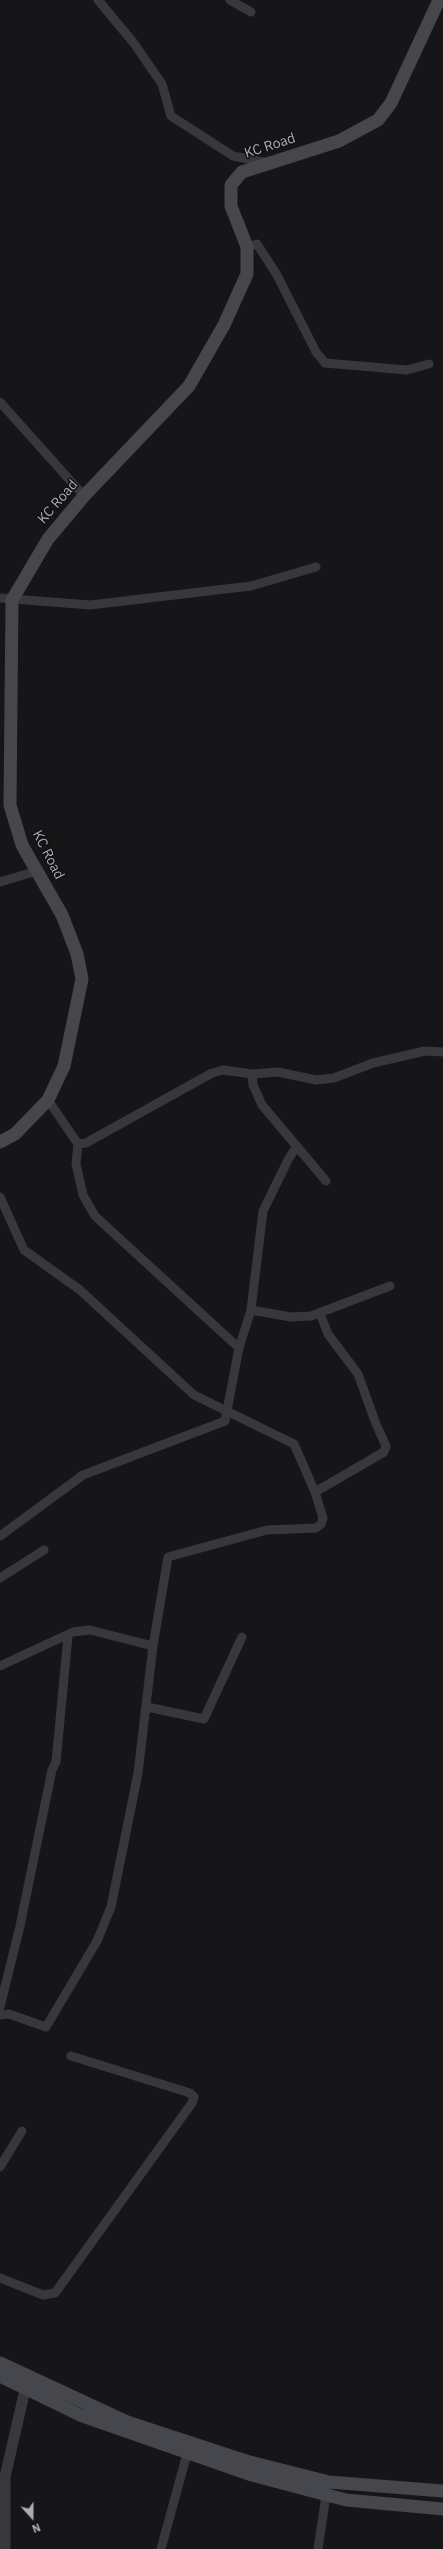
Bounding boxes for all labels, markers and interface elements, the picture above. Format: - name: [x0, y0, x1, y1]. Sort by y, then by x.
- street label: KC Road: [242, 130, 298, 162]
- street label: KC Road: [34, 477, 82, 527]
- street label: KC Road: [29, 828, 67, 882]
- north arrow: [12, 2497, 52, 2537]
- text: N: [30, 2520, 43, 2536]

